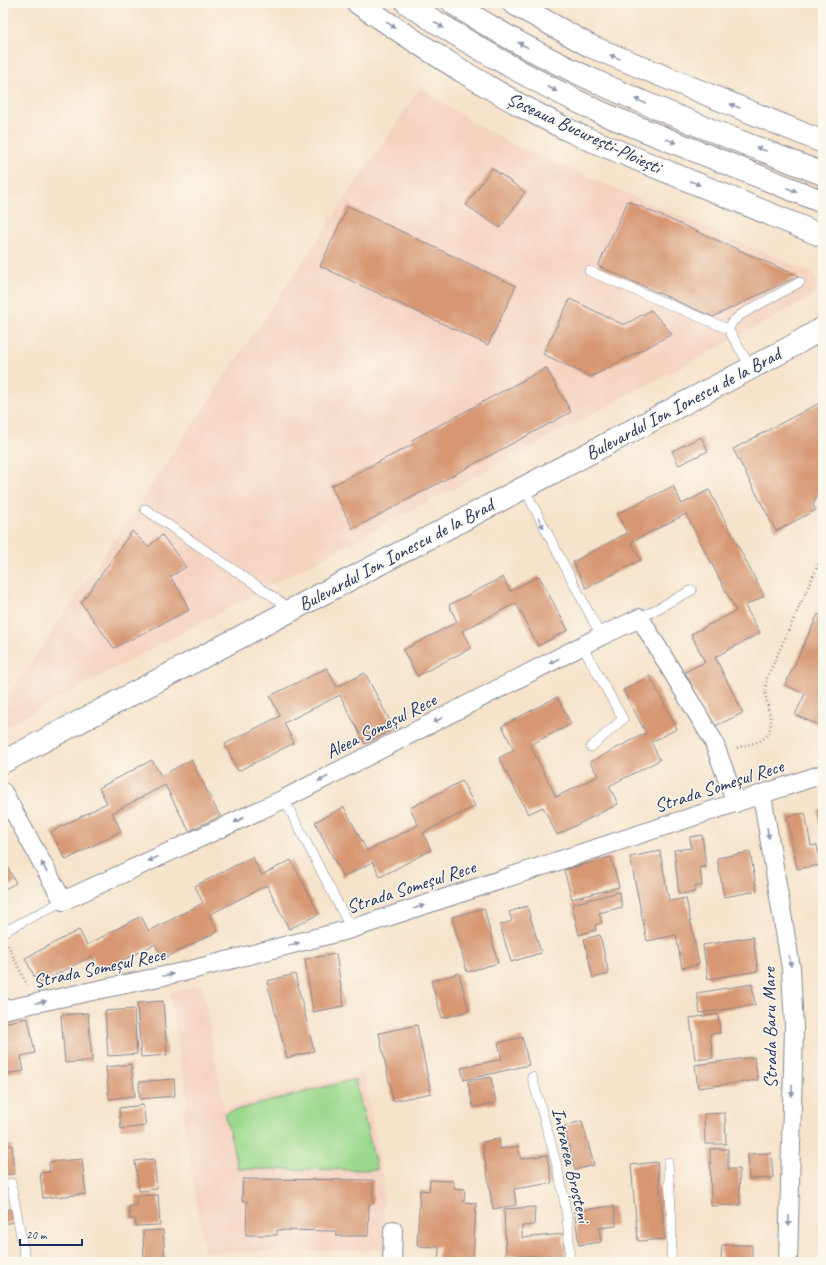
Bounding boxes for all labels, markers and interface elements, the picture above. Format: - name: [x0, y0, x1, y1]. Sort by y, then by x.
- one-way arrow: [385, 21, 396, 29]
- one-way arrow: [434, 21, 444, 29]
- one-way arrow: [517, 42, 529, 49]
- one-way arrow: [608, 53, 620, 59]
- one-way arrow: [546, 86, 558, 92]
- street label: Șoseaua București-Ploiești: [503, 87, 667, 180]
- one-way arrow: [635, 98, 646, 104]
- one-way arrow: [730, 103, 741, 109]
- one-way arrow: [665, 138, 677, 144]
- one-way arrow: [754, 146, 766, 152]
- one-way arrow: [689, 179, 701, 186]
- one-way arrow: [786, 187, 798, 193]
- street label: Bulevardul Ion Ionescu de la Brad: [581, 341, 788, 466]
- street label: Bulevardul Ion Ionescu de la Brad: [294, 492, 501, 617]
- one-way arrow: [538, 517, 545, 528]
- one-way arrow: [548, 658, 560, 664]
- street label: Aleea Someșul Rece: [322, 687, 442, 764]
- one-way arrow: [432, 717, 444, 723]
- street label: Strada Someșul Rece: [652, 753, 788, 818]
- one-way arrow: [317, 776, 328, 783]
- one-way arrow: [233, 817, 245, 823]
- one-way arrow: [765, 827, 771, 839]
- street label: Strada Someșul Rece: [344, 854, 480, 919]
- one-way arrow: [147, 856, 159, 863]
- one-way arrow: [41, 861, 48, 873]
- one-way arrow: [414, 904, 426, 910]
- one-way arrow: [288, 940, 301, 946]
- street label: Strada Someșul Rece: [31, 942, 169, 994]
- one-way arrow: [787, 955, 793, 967]
- street label: Strada Baru Mare: [757, 965, 783, 1089]
- one-way arrow: [162, 972, 174, 978]
- one-way arrow: [35, 999, 47, 1005]
- one-way arrow: [789, 1085, 796, 1097]
- street label: Intrarea Broșteni: [546, 1105, 596, 1227]
- one-way arrow: [786, 1215, 792, 1228]
- scale bar: [20, 1221, 82, 1247]
- text: 20 m: [26, 1227, 48, 1243]

